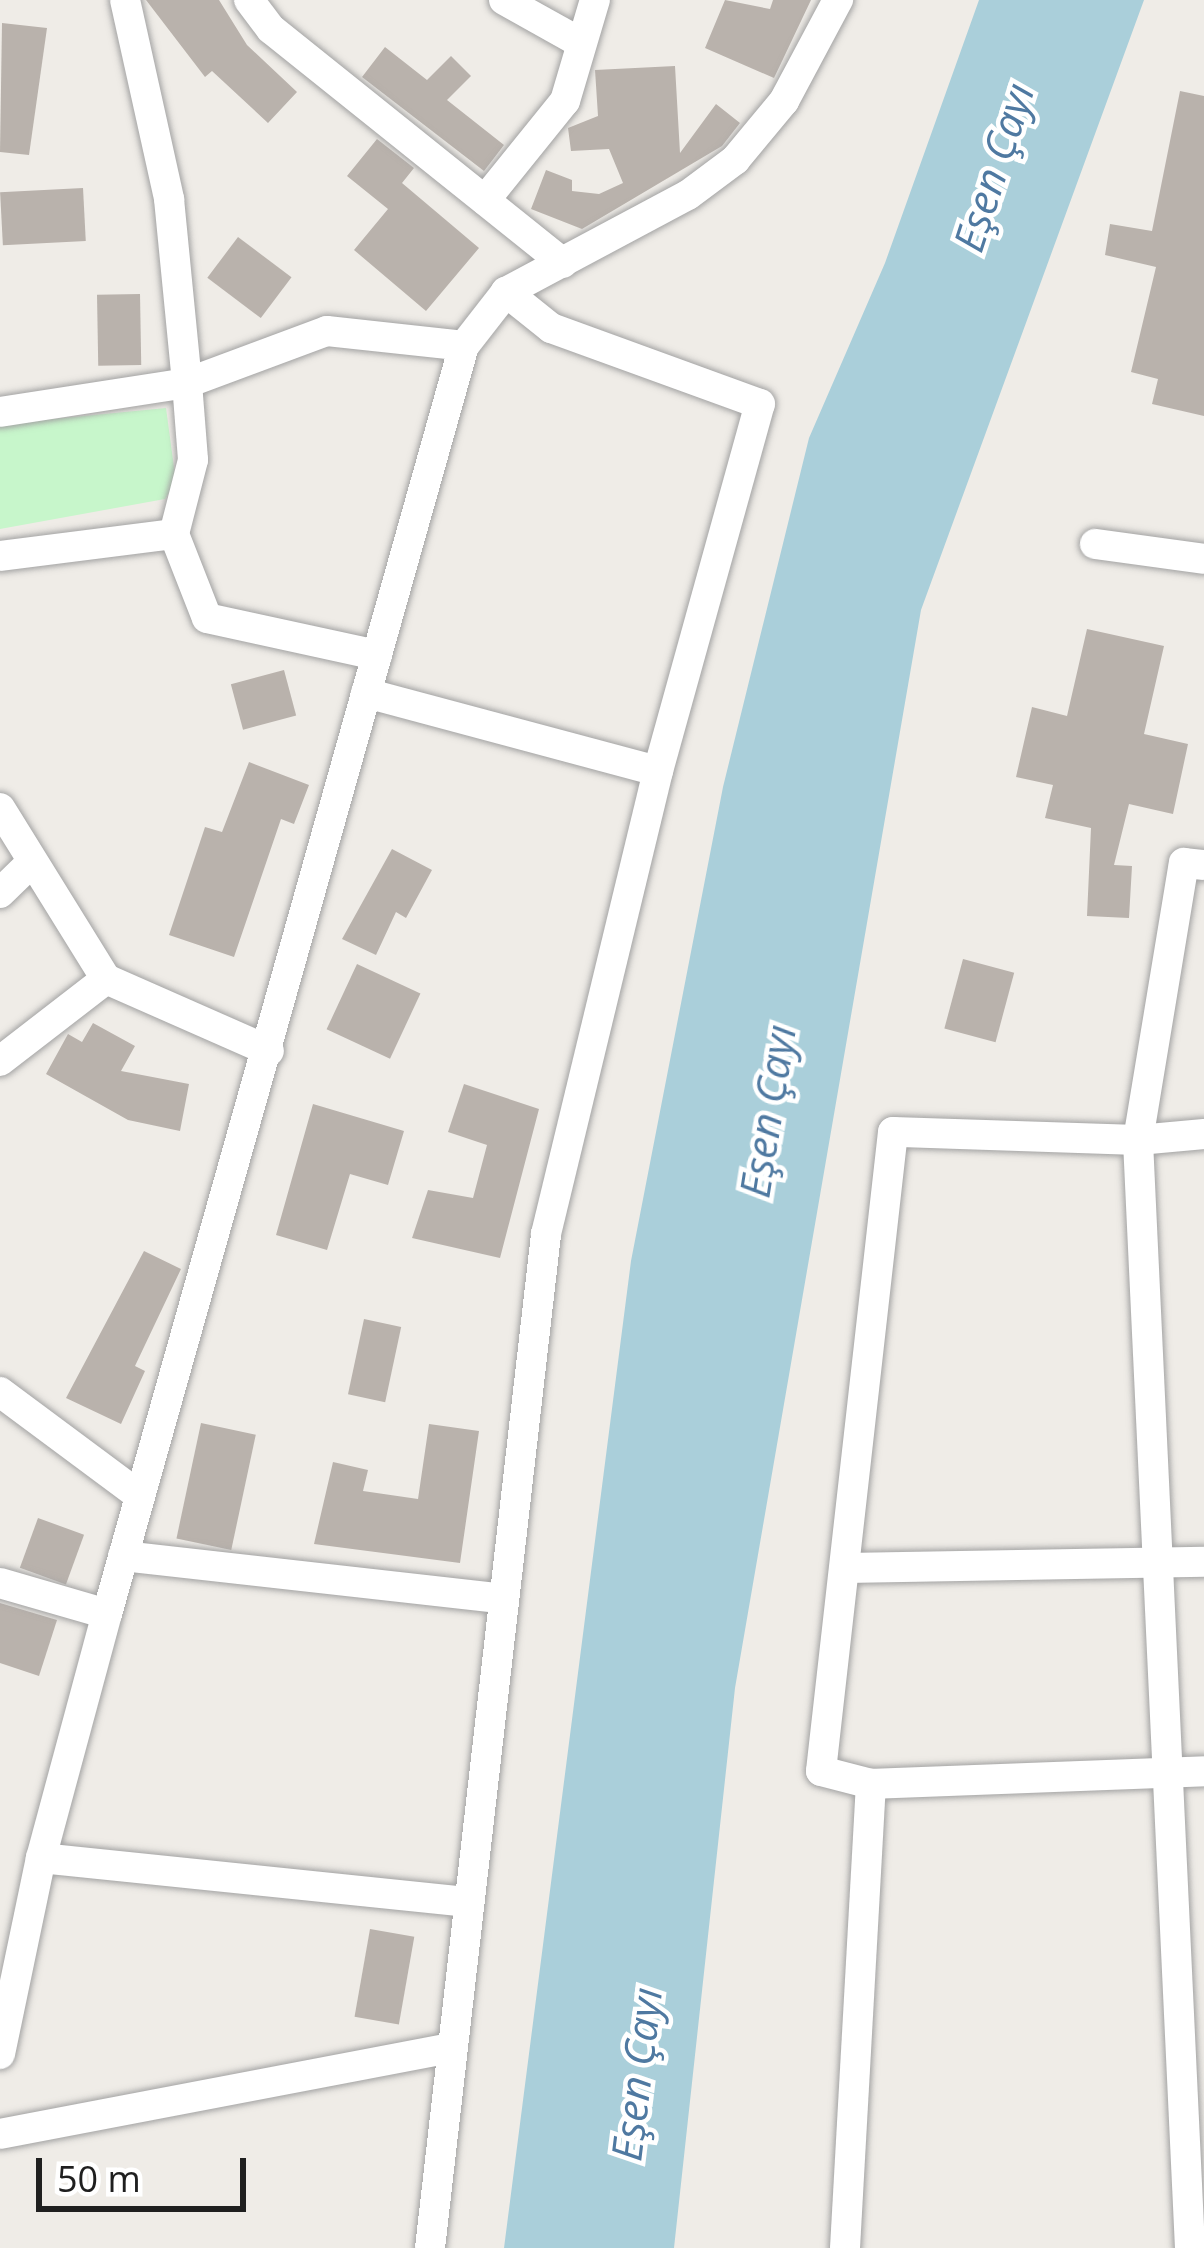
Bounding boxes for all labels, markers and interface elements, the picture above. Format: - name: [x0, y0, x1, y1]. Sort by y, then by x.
- water label: Eşen Çayı: [942, 76, 1044, 258]
- water label: Eşen Çayı: [728, 1021, 806, 1201]
- water label: Eşen Çayı: [600, 1984, 672, 2164]
- scale bar: [42, 2134, 252, 2208]
- text: 50 m: [57, 2154, 141, 2203]

